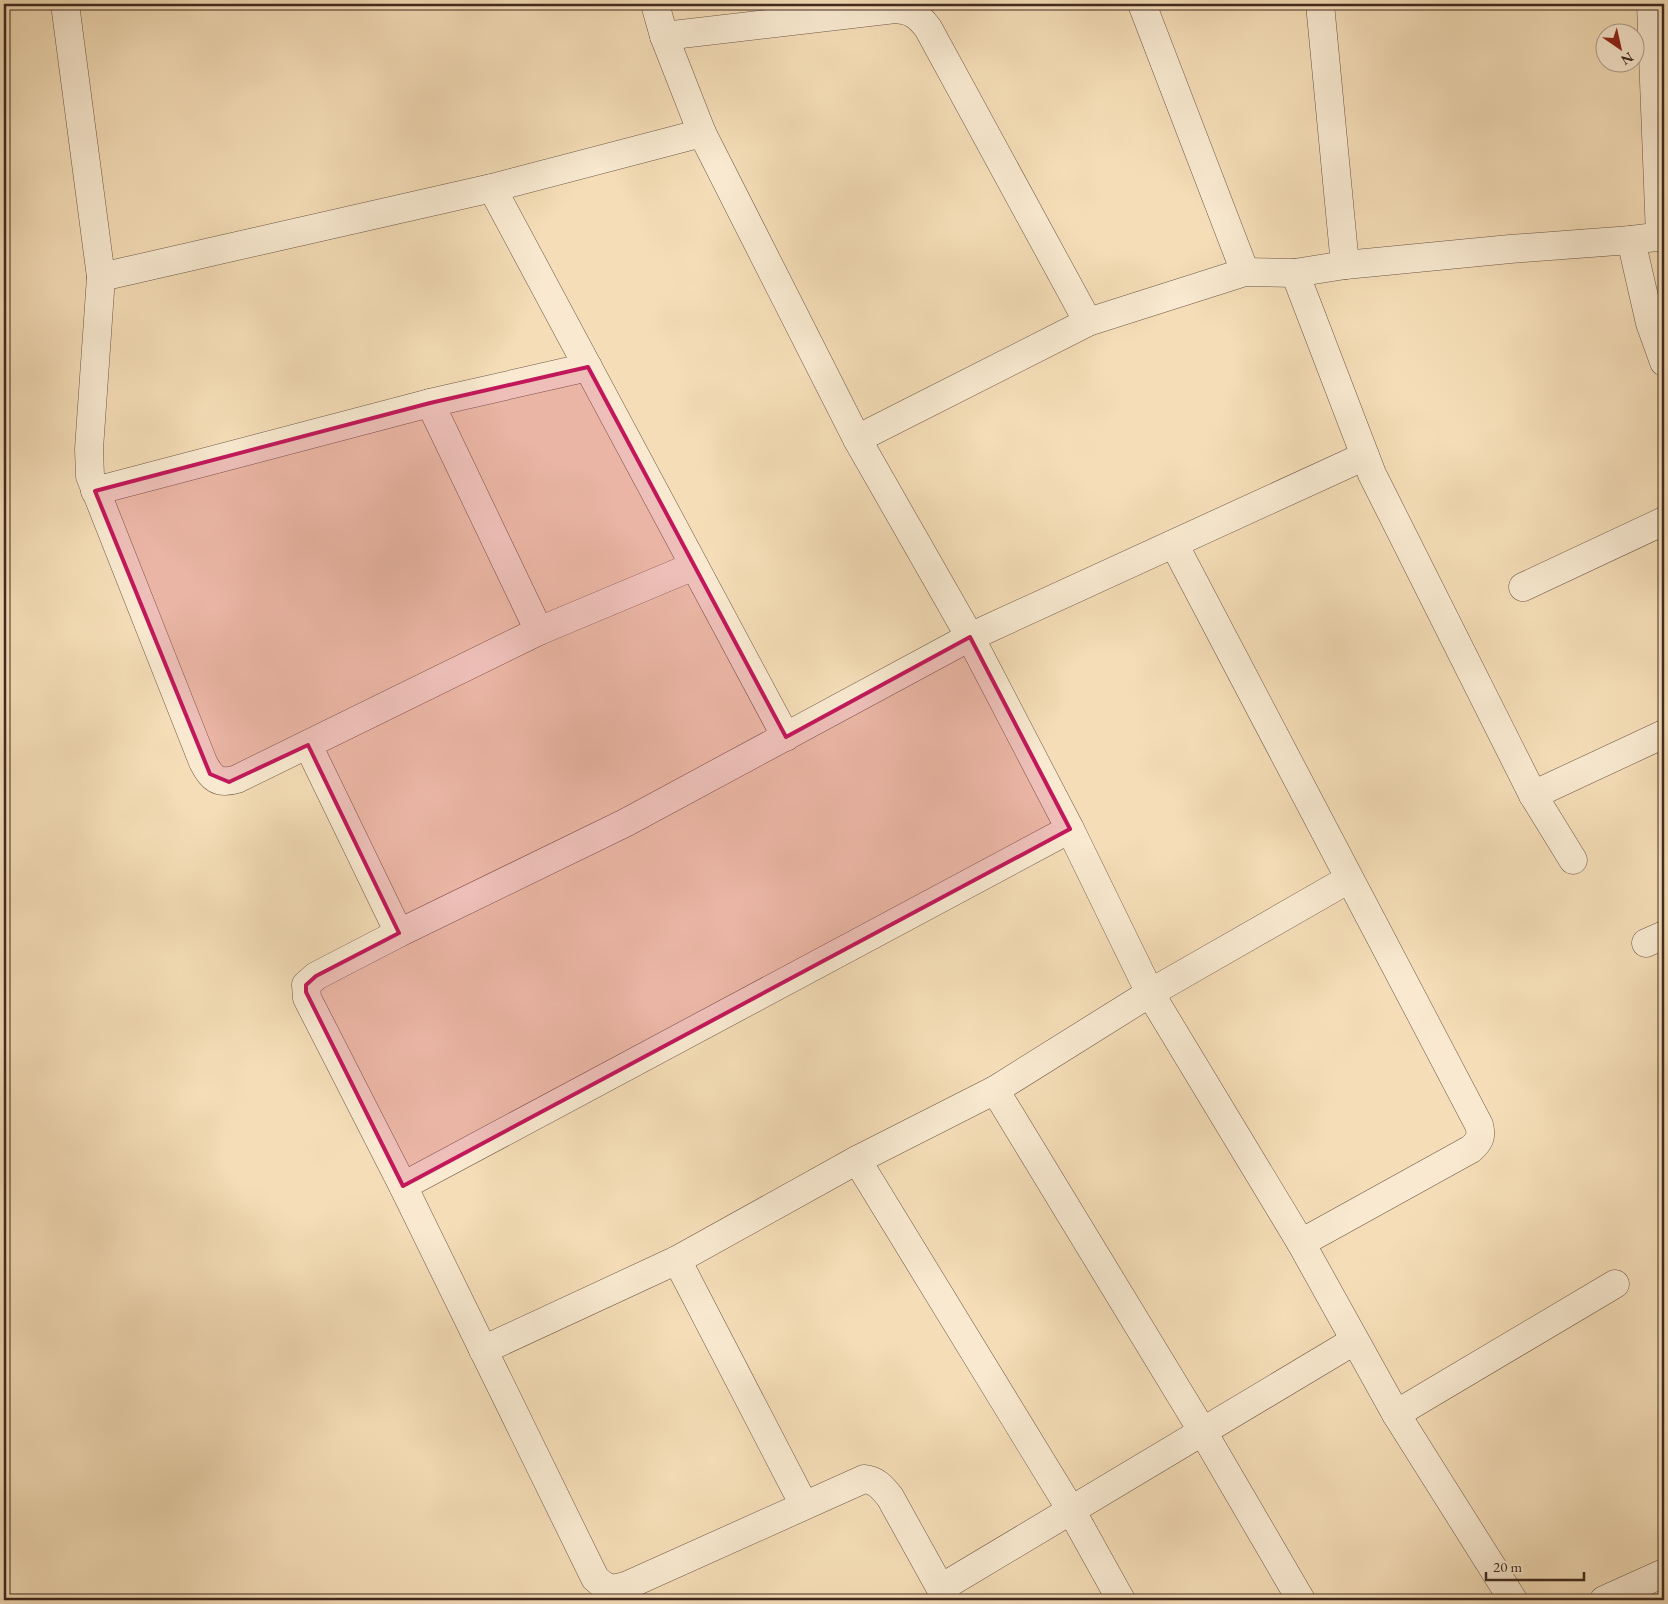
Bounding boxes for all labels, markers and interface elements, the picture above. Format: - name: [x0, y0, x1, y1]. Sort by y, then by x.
- north arrow: [1596, 22, 1646, 72]
- text: N: [1617, 48, 1637, 70]
- scale bar: [1486, 1549, 1583, 1581]
- text: 20 m: [1493, 1557, 1522, 1576]

